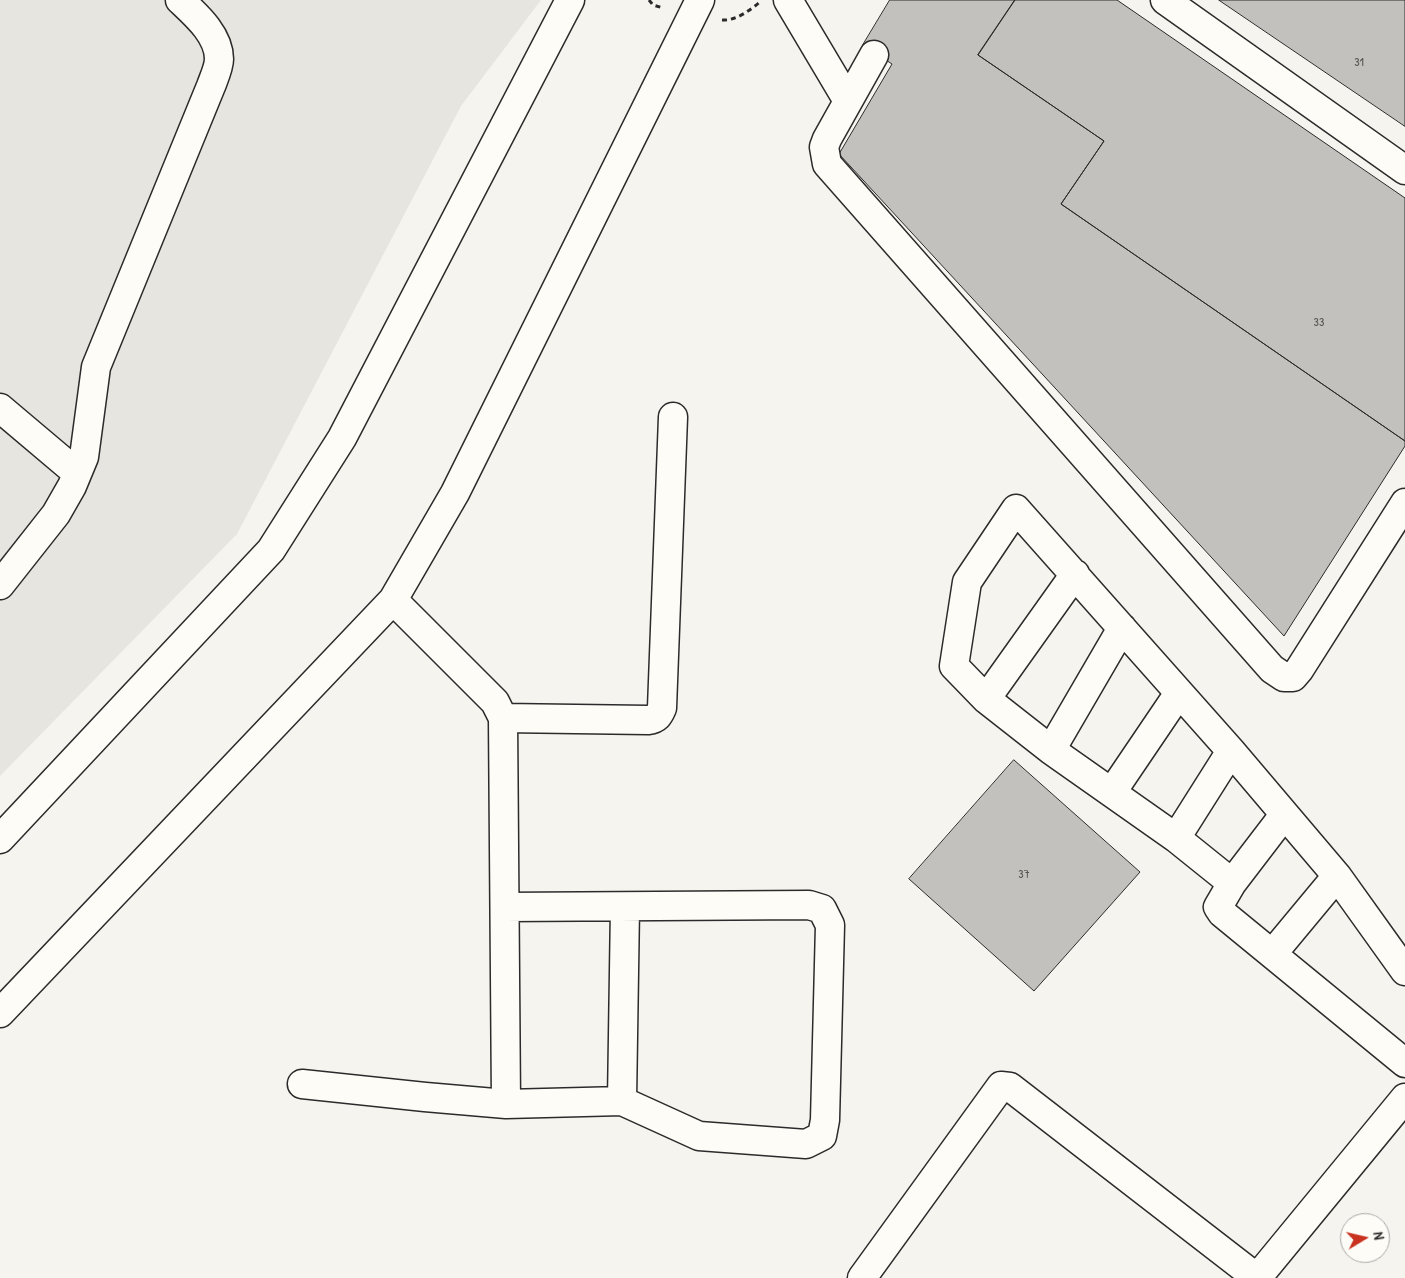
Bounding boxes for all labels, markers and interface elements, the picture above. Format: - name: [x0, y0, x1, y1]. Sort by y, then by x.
- house number: 31: [1354, 56, 1364, 70]
- house number: 33: [1314, 316, 1324, 330]
- house number: 37: [1018, 868, 1030, 882]
- north arrow: [1340, 1213, 1390, 1263]
- text: N: [1369, 1231, 1389, 1241]

